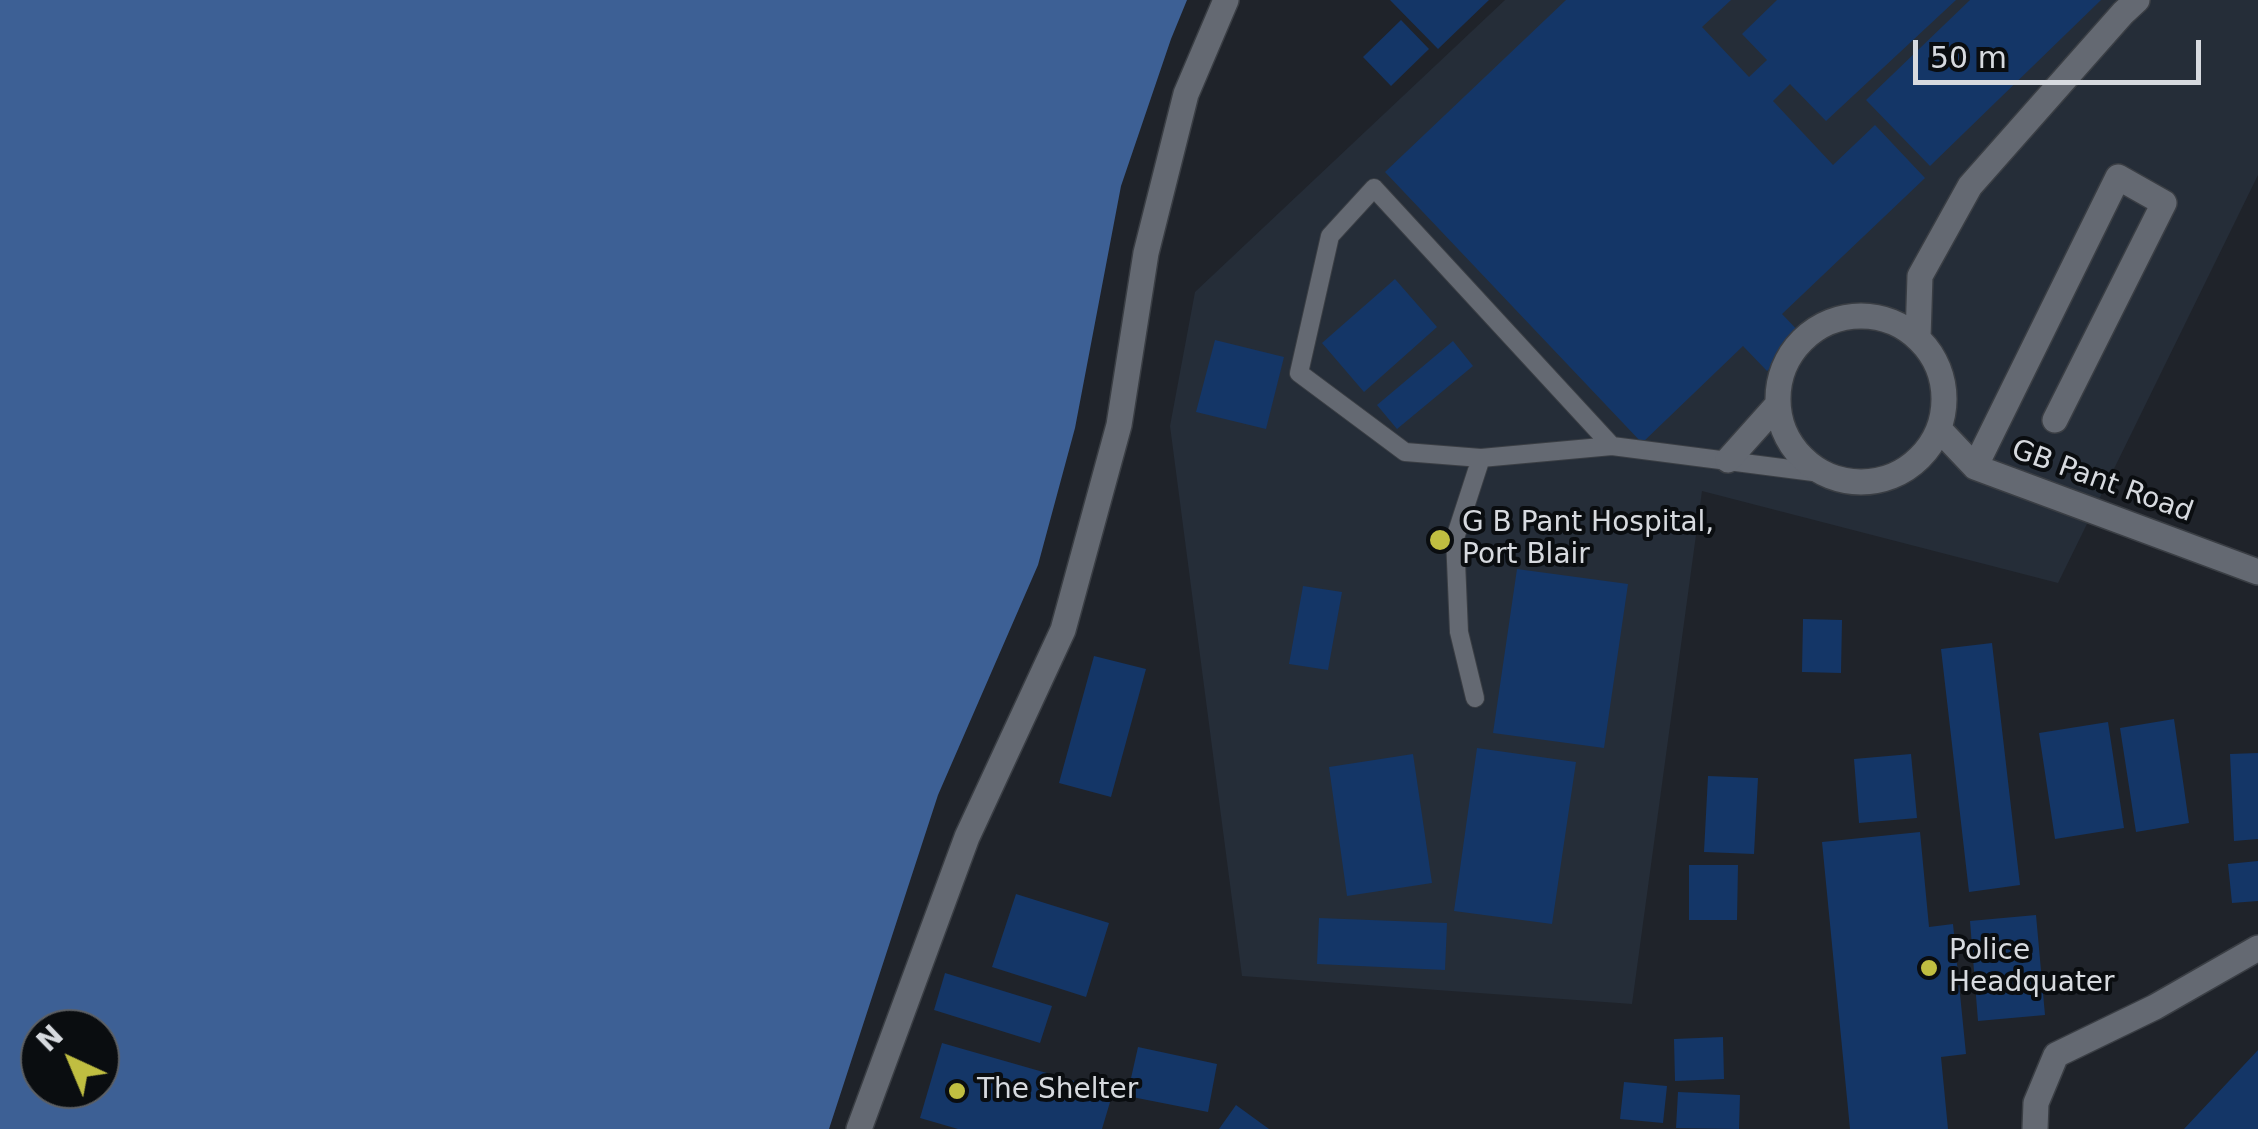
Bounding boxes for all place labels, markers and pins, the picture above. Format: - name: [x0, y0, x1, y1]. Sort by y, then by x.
- place label: G B Pant Hospital, Port Blair: [1462, 507, 1714, 573]
- marker: G B Pant Hospital, Port Blair: [1427, 527, 1453, 553]
- place label: Police Headquater: [1949, 935, 2115, 1001]
- marker: Police Headquater: [1918, 957, 1940, 979]
- place label: The Shelter: [977, 1074, 1138, 1108]
- marker: The Shelter: [946, 1080, 968, 1102]

